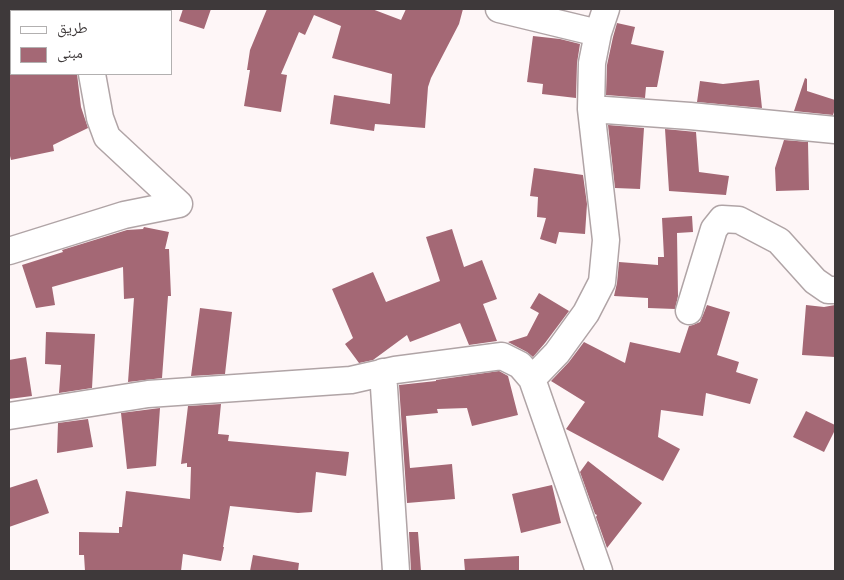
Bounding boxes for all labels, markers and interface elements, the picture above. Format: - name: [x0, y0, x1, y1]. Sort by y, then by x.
- legend: [10, 10, 172, 75]
- text: طريق: [57, 18, 88, 37]
- text: مبنى: [57, 43, 83, 62]

